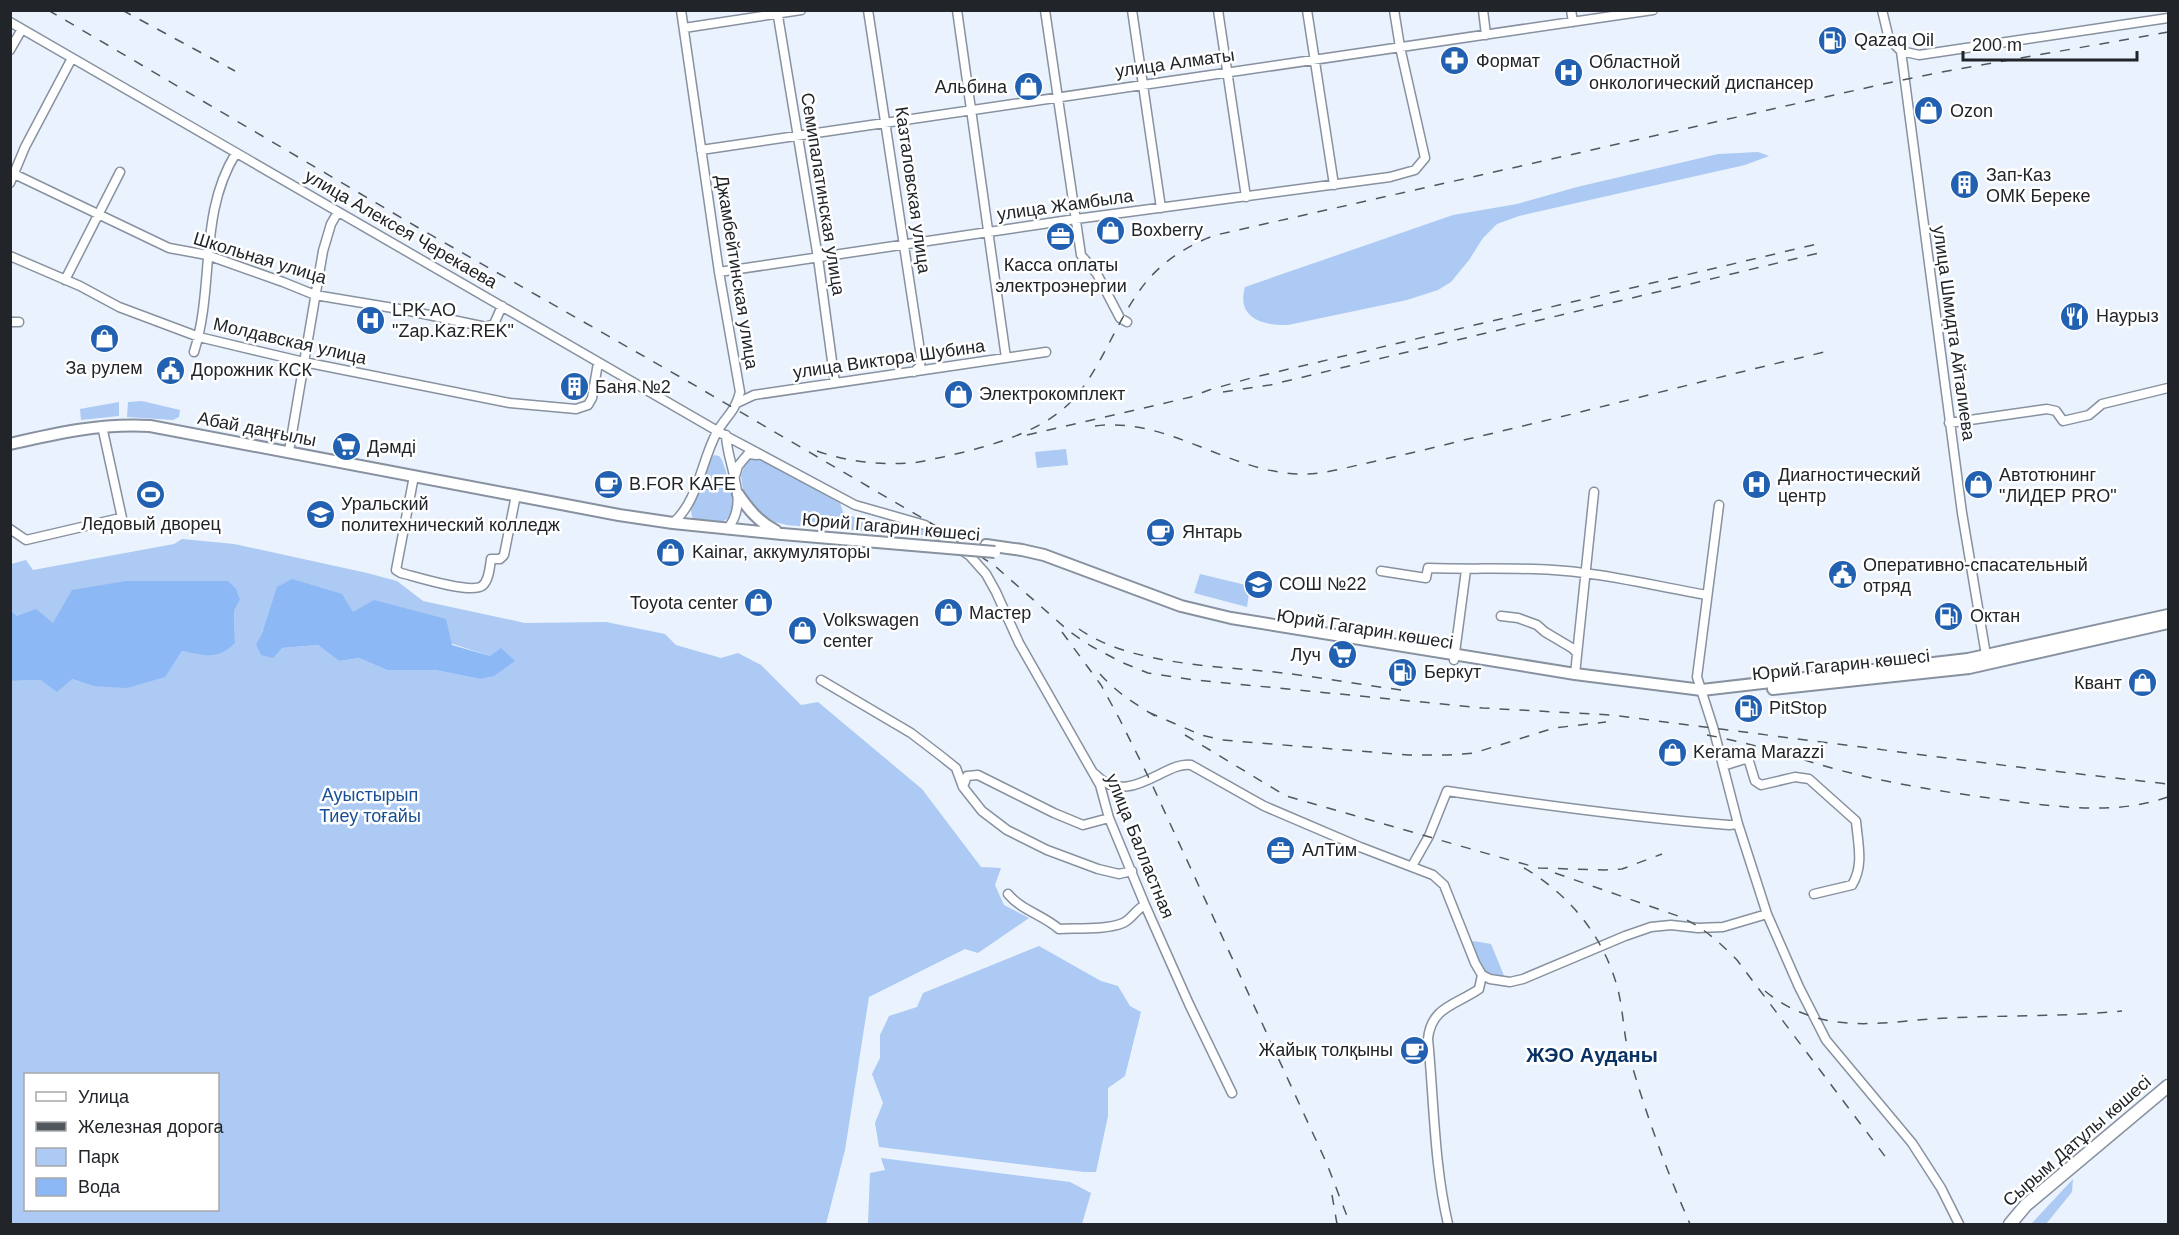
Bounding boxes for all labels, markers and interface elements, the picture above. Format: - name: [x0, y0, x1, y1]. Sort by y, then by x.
- fuel station icon: Qazaq Oil: [1817, 24, 1849, 56]
- scale bar: [1963, 24, 2137, 62]
- place label: Qazaq Oil: [1854, 30, 1934, 50]
- text: 200 m: [1972, 35, 2022, 55]
- street label: улица Алматы: [1114, 45, 1236, 81]
- pharmacy icon: Формат: [1439, 45, 1471, 77]
- place label: Формат: [1476, 51, 1540, 71]
- place label: Областной онкологический диспансер: [1589, 52, 1814, 93]
- hospital icon: Областной онкологический диспансер: [1552, 56, 1584, 88]
- shop icon: Альбина: [1012, 71, 1044, 103]
- place label: Альбина: [935, 77, 1008, 97]
- street label: Семипалатинская улица: [797, 91, 849, 298]
- shop icon: Ozon: [1913, 95, 1945, 127]
- place label: Ozon: [1950, 101, 1993, 121]
- street label: Казталовская улица: [891, 105, 935, 276]
- place label: Зап-Каз ОМК Береке: [1986, 165, 2090, 206]
- street label: улица Алексея Черекаева: [301, 166, 501, 293]
- building icon: Зап-Каз ОМК Береке: [1949, 169, 1981, 201]
- street label: Джамбейтинская улица: [712, 173, 762, 371]
- street label: улица Жамбыла: [996, 185, 1135, 224]
- shop icon: Boxberry: [1094, 214, 1126, 246]
- office icon: Касса оплаты электроэнергии: [1045, 220, 1077, 252]
- place label: Boxberry: [1131, 220, 1203, 240]
- street label: улица Шмидта Айталиева: [1929, 224, 1979, 443]
- street label: Школьная улица: [191, 228, 330, 288]
- place label: Касса оплаты электроэнергии: [995, 255, 1127, 296]
- place label: LPK AO "Zap.Kaz.REK": [392, 300, 514, 341]
- restaurant icon: Наурыз: [2059, 300, 2091, 332]
- hospital icon: LPK AO "Zap.Kaz.REK": [355, 304, 387, 336]
- place label: Наурыз: [2096, 306, 2159, 326]
- street label: Молдавская улица: [211, 314, 370, 369]
- shop icon: За рулем: [88, 323, 120, 355]
- street label: улица Виктора Шубина: [792, 335, 987, 382]
- public building icon: Дорожник КСК: [154, 354, 186, 386]
- place label: За рулем: [65, 358, 143, 378]
- place label: Дорожник КСК: [191, 360, 312, 380]
- building icon: Баня №2: [558, 371, 590, 403]
- place label: Баня №2: [595, 377, 671, 397]
- shop icon: Электрокомплект: [942, 378, 974, 410]
- place label: Электрокомплект: [979, 384, 1125, 404]
- street label: Абай даңғылы: [196, 408, 318, 450]
- supermarket icon: Дəмді: [330, 431, 362, 463]
- place label: Дəмді: [367, 437, 416, 457]
- place label: Диагностический центр: [1778, 465, 1920, 506]
- place label: Автотюнинг "ЛИДЕР PRO": [1999, 465, 2117, 506]
- cafe icon: B.FOR KAFE: [592, 468, 624, 500]
- hospital icon: Диагностический центр: [1741, 469, 1773, 501]
- shop icon: Автотюнинг "ЛИДЕР PRO": [1962, 469, 1994, 501]
- place label: B.FOR KAFE: [629, 474, 736, 494]
- sports icon: Ледовый дворец: [135, 479, 167, 511]
- place label: Уральский политехнический колледж: [341, 494, 560, 535]
- school or university icon: Уральский политехнический колледж: [304, 498, 336, 530]
- street label: Юрий Гагарин көшесі: [801, 509, 981, 545]
- place label: Ледовый дворец: [81, 514, 221, 534]
- cafe icon: Янтарь: [1145, 516, 1177, 548]
- place label: Янтарь: [1182, 522, 1242, 542]
- shop icon: Kainar, аккумуляторы: [655, 536, 687, 568]
- place label: Kainar, аккумуляторы: [692, 542, 870, 562]
- place label: Оперативно-спасательный отряд: [1863, 555, 2088, 596]
- public building icon: Оперативно-спасательный отряд: [1826, 559, 1858, 591]
- school or university icon: СОШ №22: [1242, 568, 1274, 600]
- place label: СОШ №22: [1279, 574, 1366, 594]
- shop icon: Toyota center: [743, 587, 775, 619]
- place label: Toyota center: [630, 593, 738, 613]
- shop icon: Мастер: [932, 597, 964, 629]
- fuel station icon: Октан: [1933, 600, 1965, 632]
- place label: Мастер: [969, 603, 1031, 623]
- street label: Юрий Гагарин көшесі: [1275, 605, 1455, 653]
- place label: Октан: [1970, 606, 2020, 626]
- place label: Volkswagen center: [823, 610, 919, 651]
- shop icon: Volkswagen center: [786, 614, 818, 646]
- supermarket icon: Луч: [1326, 639, 1358, 671]
- place label: Луч: [1291, 645, 1321, 665]
- street label: Юрий Гагарин көшесі: [1751, 646, 1931, 684]
- fuel station icon: Беркут: [1387, 656, 1419, 688]
- place label: Беркут: [1424, 662, 1481, 682]
- shop icon: Квант: [2127, 667, 2159, 699]
- place label: Квант: [2074, 673, 2122, 693]
- fuel station icon: PitStop: [1732, 692, 1764, 724]
- place label: PitStop: [1769, 698, 1827, 718]
- shop icon: Kerama Marazzi: [1656, 736, 1688, 768]
- place label: Kerama Marazzi: [1693, 742, 1824, 762]
- street label: улица Балластная: [1102, 771, 1178, 921]
- park label: Ауыстырып Тиеу тоғайы: [319, 785, 421, 826]
- office icon: АлТим: [1265, 834, 1297, 866]
- place label: АлТим: [1302, 840, 1357, 860]
- cafe icon: Жайық толқыны: [1398, 1034, 1430, 1066]
- place label: Жайық толқыны: [1258, 1040, 1393, 1060]
- district label: ЖЭО Ауданы: [1525, 1044, 1658, 1066]
- street label: Сырым Датұлы көшесі: [1999, 1071, 2155, 1211]
- legend: [24, 1073, 219, 1211]
- text: Улица: [78, 1087, 130, 1107]
- text: Железная дорога: [78, 1117, 225, 1137]
- text: Парк: [78, 1147, 119, 1167]
- text: Вода: [78, 1177, 121, 1197]

